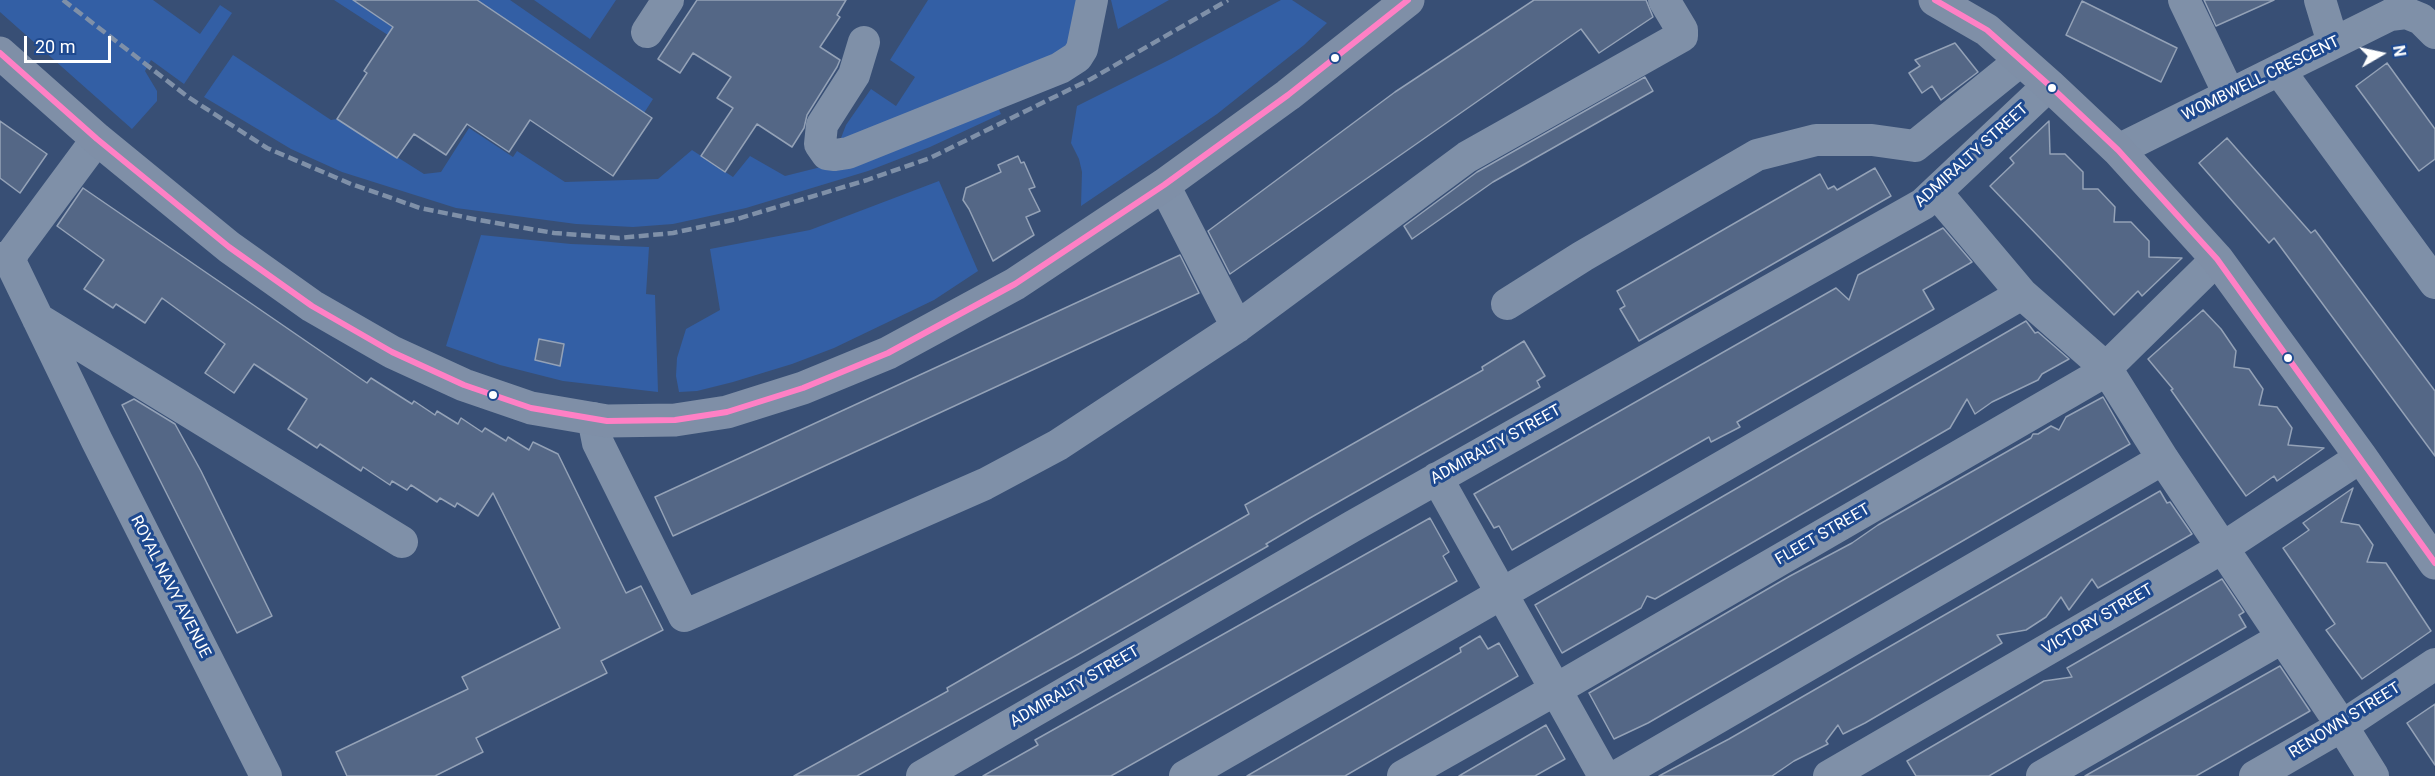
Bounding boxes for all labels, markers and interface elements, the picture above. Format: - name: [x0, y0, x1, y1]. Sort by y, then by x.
- scale bar: [27, 24, 114, 62]
- north arrow: [2351, 24, 2411, 84]
- street label: WOMBWELL CRESCENT: [2179, 33, 2343, 125]
- text: 20 m: [35, 36, 75, 57]
- text: N: [2389, 44, 2410, 58]
- unlabelled marker: [1329, 52, 1341, 64]
- unlabelled marker: [2046, 82, 2058, 94]
- street label: ADMIRALTY STREET: [1911, 100, 2033, 212]
- unlabelled marker: [2282, 352, 2294, 364]
- unlabelled marker: [487, 389, 499, 401]
- street label: ADMIRALTY STREET: [1427, 401, 1565, 489]
- street label: FLEET STREET: [1772, 500, 1874, 570]
- street label: ROYAL NAVY AVENUE: [126, 513, 214, 661]
- street label: VICTORY STREET: [2039, 580, 2157, 660]
- street label: ADMIRALTY STREET: [1007, 642, 1143, 732]
- street label: RENOWN STREET: [2286, 679, 2404, 763]

